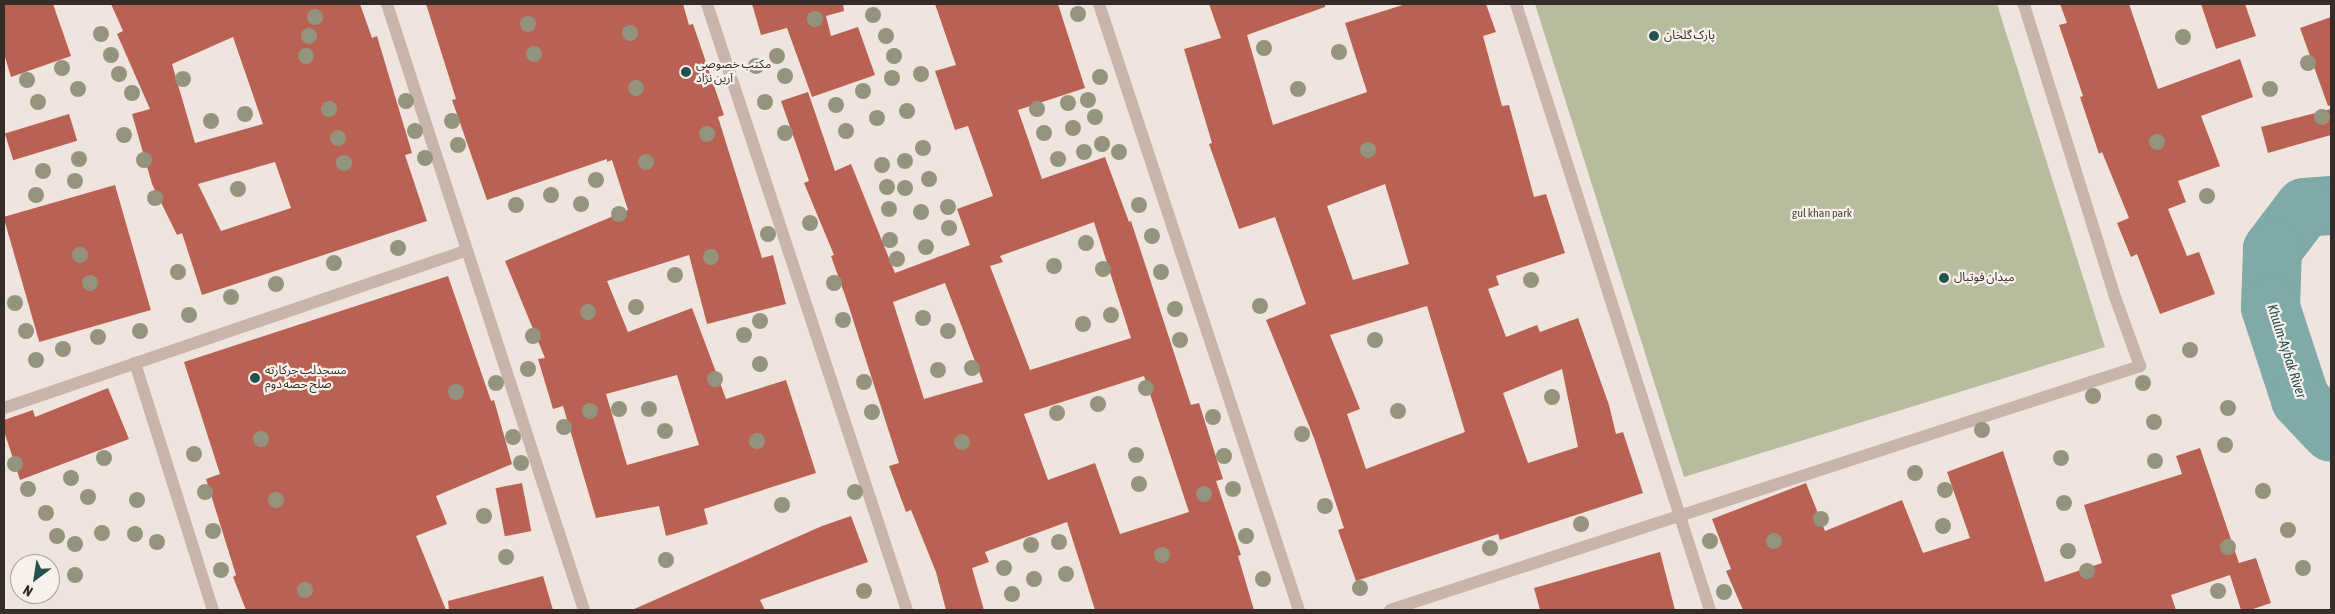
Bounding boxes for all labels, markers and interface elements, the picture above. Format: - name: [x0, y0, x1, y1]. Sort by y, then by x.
- place label: پارک گلخان: [1664, 29, 1715, 43]
- marker: پارک گلخان: [1648, 30, 1660, 42]
- place label: مکتب خصوصی آرین نژاد: [696, 58, 771, 86]
- marker: مکتب خصوصی آرین نژاد: [680, 66, 692, 78]
- park label: gul khan park: [1792, 207, 1852, 221]
- place label: میدان فوتبال: [1954, 271, 2014, 285]
- marker: میدان فوتبال: [1938, 272, 1950, 284]
- water label: Khulm-Aybak River: [2264, 302, 2310, 400]
- place label: مسجدلب جرکارته صلح حصه دوم: [265, 364, 347, 392]
- marker: مسجدلب جرکارته صلح حصه دوم: [249, 372, 261, 384]
- north arrow: [10, 554, 60, 604]
- text: N: [20, 582, 35, 600]

